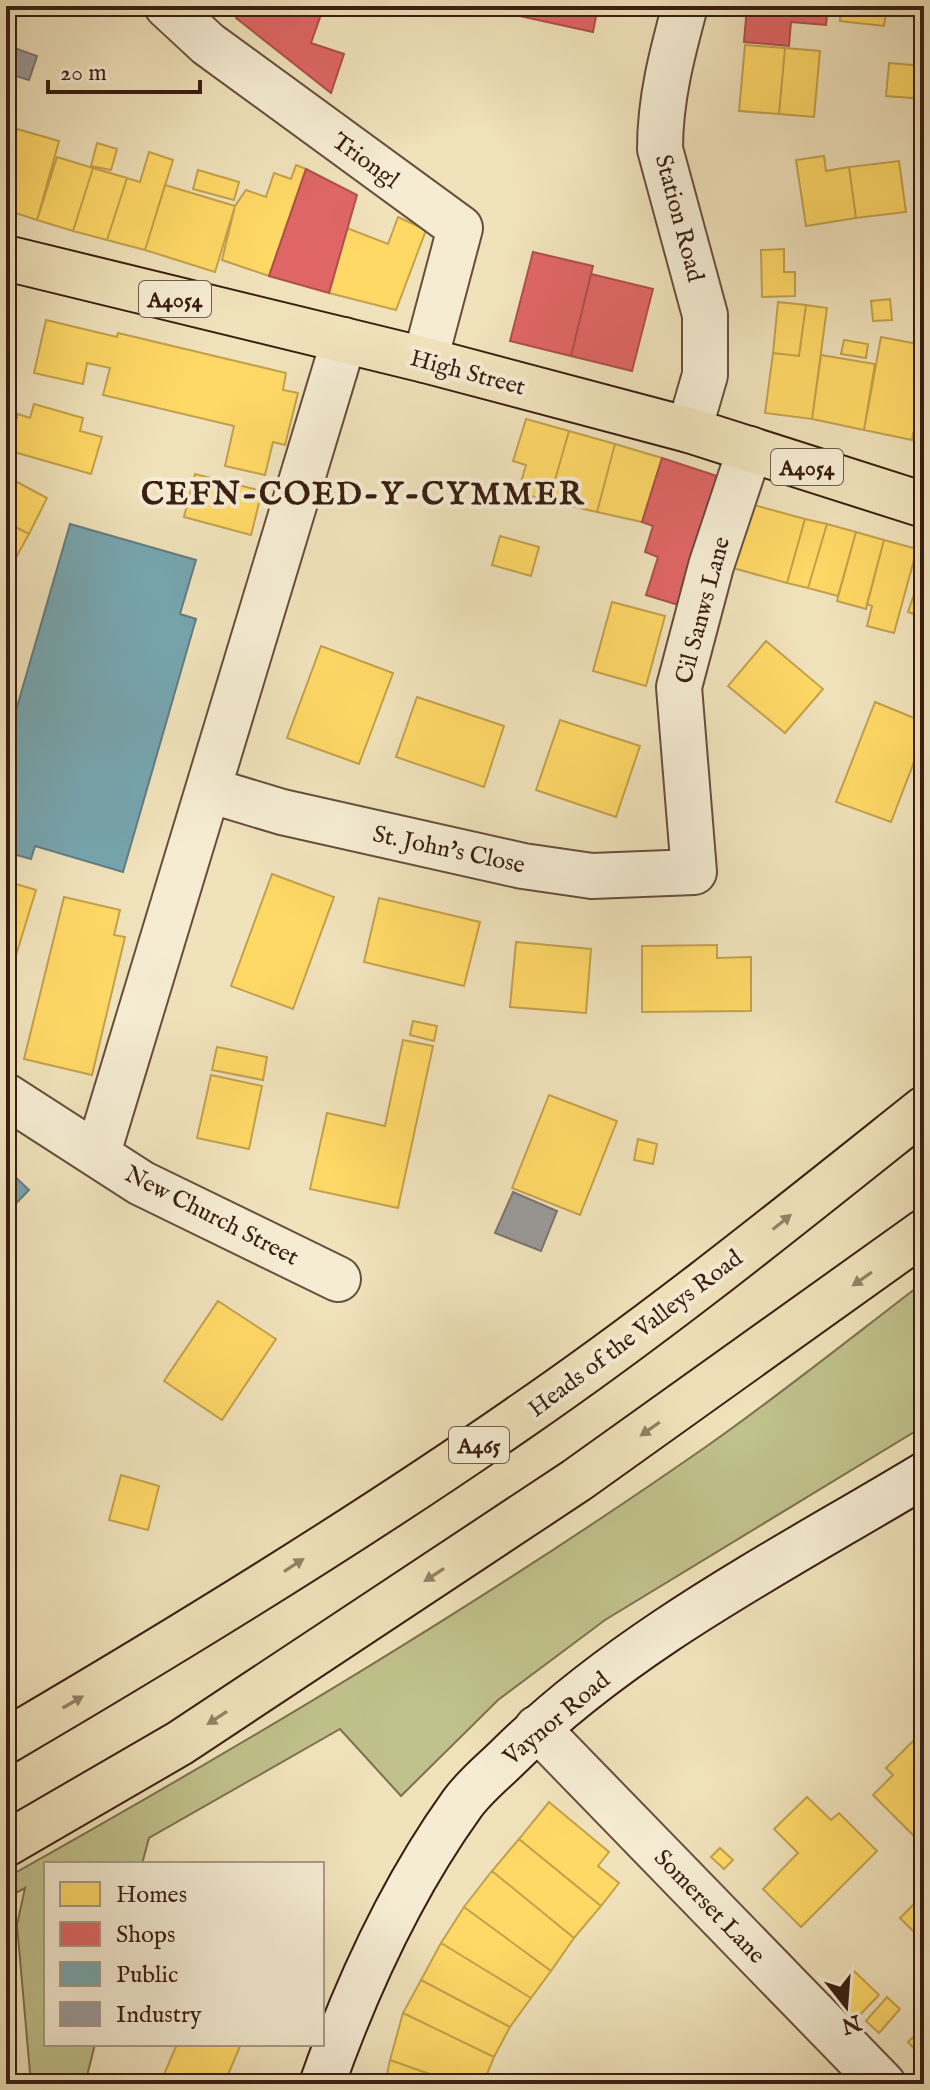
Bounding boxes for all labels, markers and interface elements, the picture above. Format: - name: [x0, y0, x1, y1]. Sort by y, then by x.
- scale bar: [48, 44, 200, 94]
- text: 20 m: [60, 58, 107, 89]
- street label: Triongl: [325, 126, 405, 196]
- street label: Station Road: [647, 151, 710, 286]
- road number: A4054: [139, 281, 211, 317]
- street label: High Street: [407, 343, 528, 404]
- road number: A4054: [771, 449, 843, 485]
- district label: CEFN-COED-Y-CYMMER: [141, 475, 585, 516]
- street label: Cil Sanws Lane: [669, 533, 738, 687]
- street label: St. John's Close: [370, 819, 528, 882]
- street label: New Church Street: [119, 1159, 304, 1274]
- one-way arrow: [772, 1215, 792, 1231]
- street label: Heads of the Valleys Road: [523, 1243, 749, 1425]
- one-way arrow: [851, 1270, 872, 1286]
- one-way arrow: [639, 1421, 660, 1436]
- road number: A465: [449, 1427, 509, 1463]
- one-way arrow: [284, 1557, 305, 1572]
- one-way arrow: [424, 1567, 445, 1582]
- street label: Vaynor Road: [496, 1665, 617, 1773]
- one-way arrow: [62, 1695, 84, 1709]
- one-way arrow: [207, 1710, 228, 1725]
- street label: Somerset Lane: [646, 1843, 771, 1971]
- legend: [44, 1862, 324, 2046]
- text: Homes: [116, 1880, 187, 1911]
- text: Shops: [116, 1920, 175, 1951]
- text: Public: [116, 1960, 178, 1991]
- north arrow: [806, 1966, 886, 2046]
- text: Industry: [116, 2000, 202, 2031]
- text: N: [838, 2007, 865, 2039]

